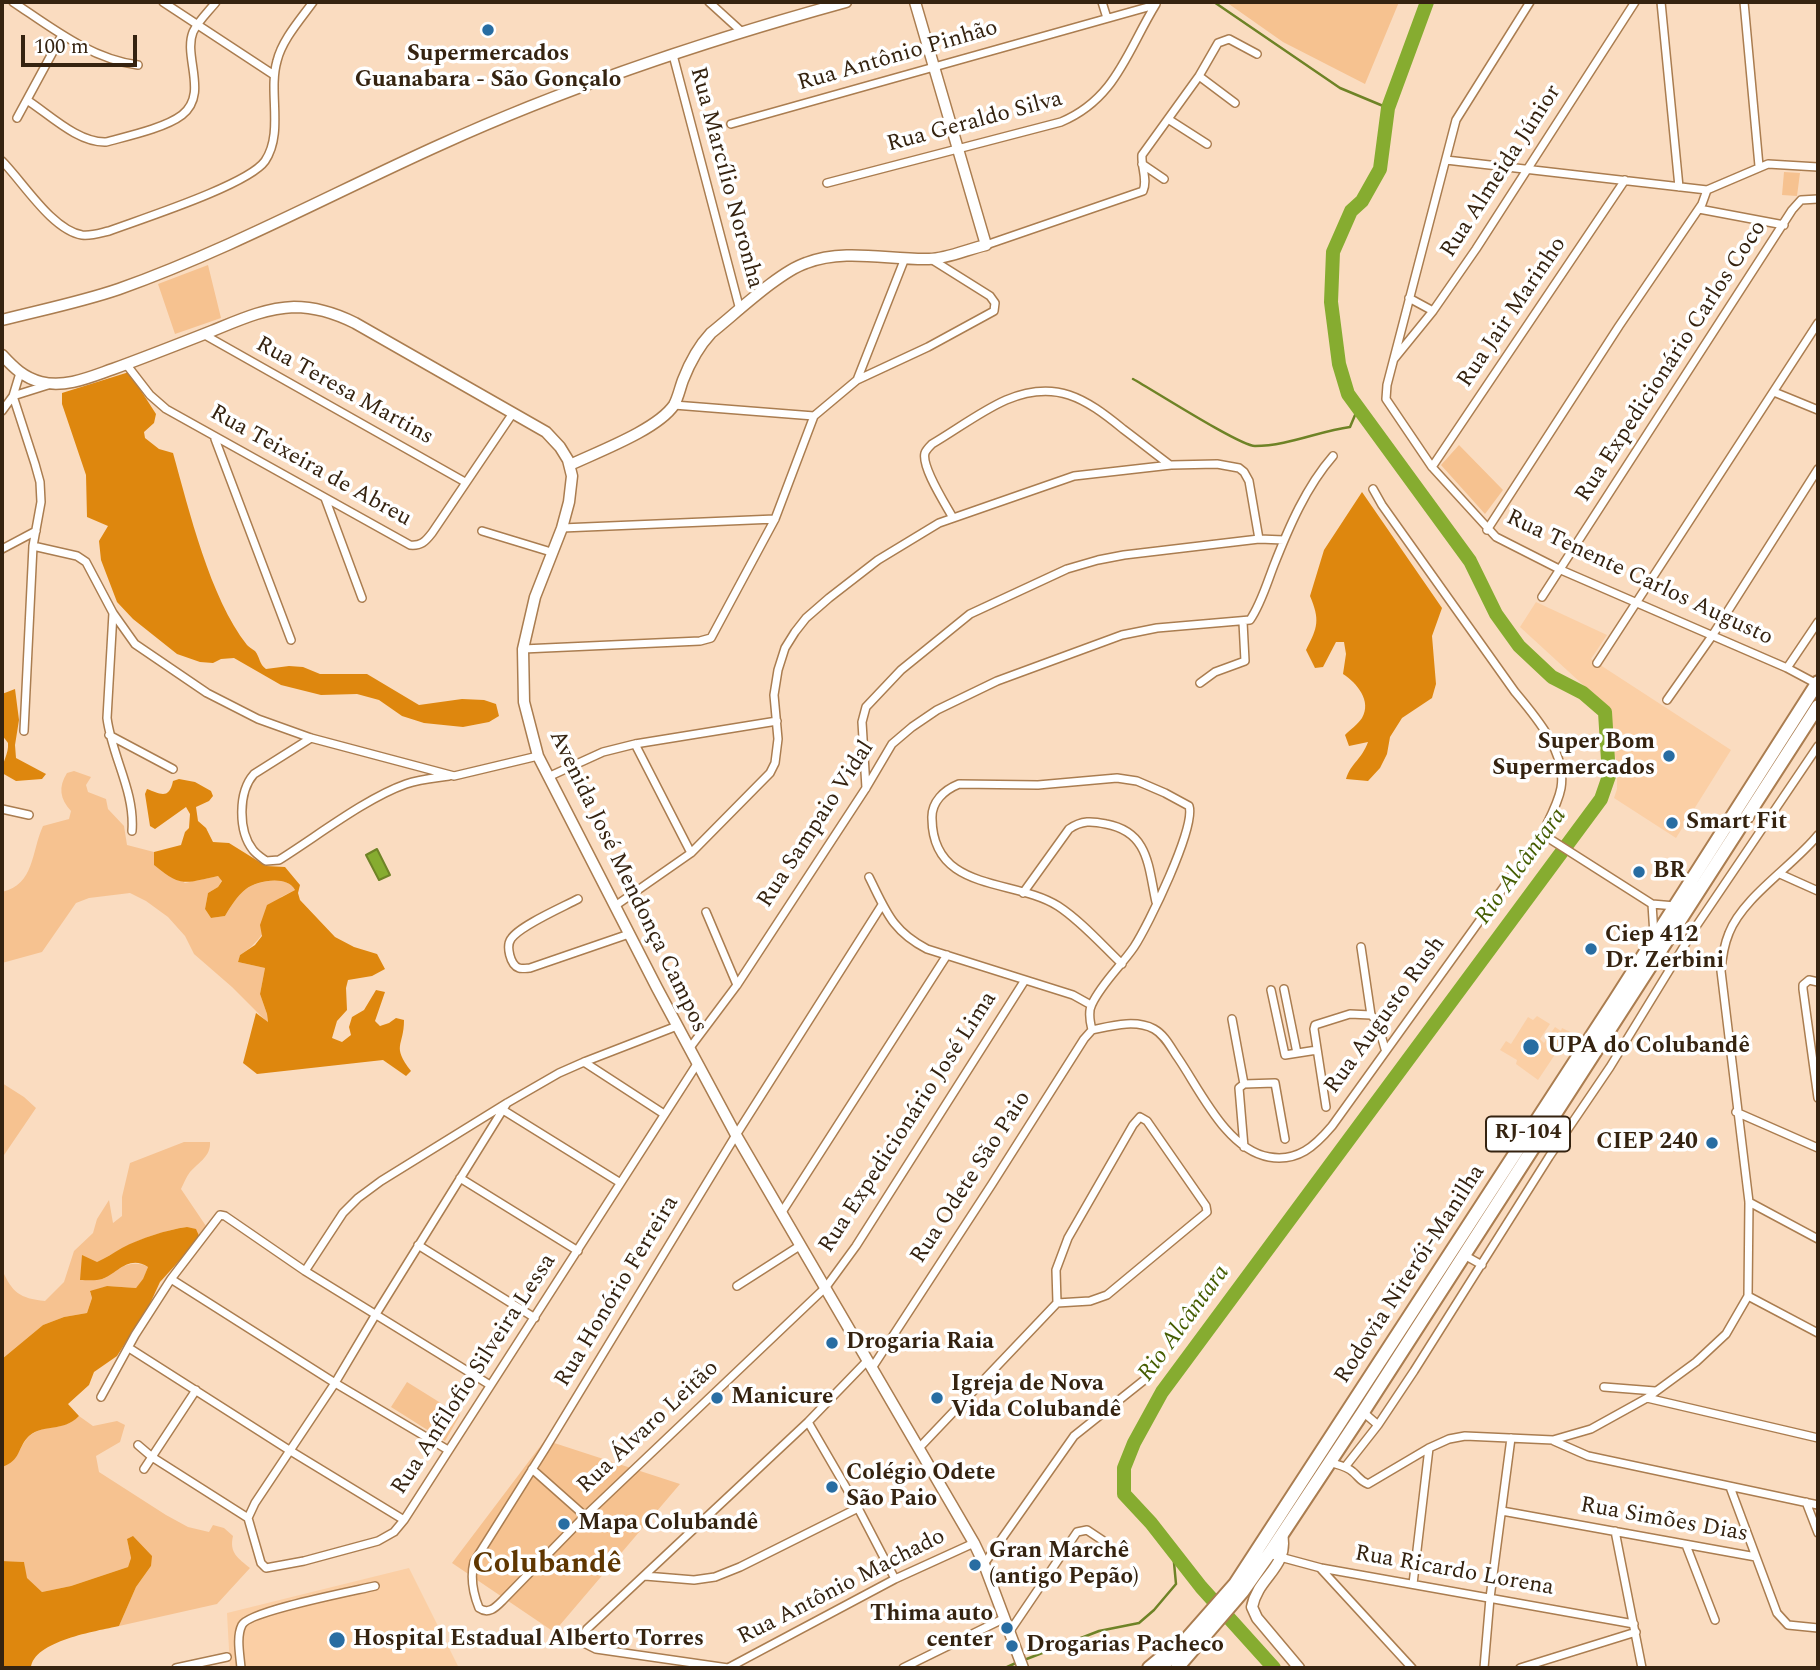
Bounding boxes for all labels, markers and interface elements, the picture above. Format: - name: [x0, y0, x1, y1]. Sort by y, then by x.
- street label: Rua Antônio Pinhão: [795, 15, 1001, 99]
- scale bar: [24, 21, 140, 65]
- marker: Supermercados Guanabara - São Gonçalo: [480, 22, 496, 38]
- text: 100 m: [34, 31, 89, 63]
- place label: Supermercados Guanabara - São Gonçalo: [355, 41, 621, 95]
- street label: Rua Marcílio Noronha: [682, 64, 768, 292]
- street label: Rua Almeida Júnior: [1436, 80, 1568, 264]
- street label: Rua Geraldo Silva: [884, 86, 1066, 160]
- street label: Rua Expedicionário Carlos Coco: [1571, 216, 1773, 508]
- street label: Rua Jair Marinho: [1452, 233, 1574, 393]
- street label: Rua Teresa Martins: [250, 332, 438, 452]
- street label: Rua Teixeira de Abreu: [204, 400, 416, 534]
- street label: Rua Tenente Carlos Augusto: [1501, 505, 1777, 653]
- street label: Avenida José Mendonça Campos: [542, 726, 712, 1038]
- place label: Super Bom Supermercados: [1492, 729, 1655, 783]
- street label: Rua Sampaio Vidal: [753, 736, 881, 914]
- marker: Super Bom Supermercados: [1661, 748, 1677, 764]
- water label: Rio Alcântara: [1470, 803, 1574, 931]
- place label: Smart Fit: [1686, 809, 1787, 837]
- marker: Smart Fit: [1664, 815, 1680, 831]
- place label: BR: [1653, 858, 1686, 886]
- marker: BR: [1631, 864, 1647, 880]
- place label: Ciep 412 Dr. Zerbini: [1605, 922, 1724, 976]
- street label: Rua Augusto Rush: [1320, 932, 1452, 1100]
- marker: Ciep 412 Dr. Zerbini: [1583, 941, 1599, 957]
- street label: Rua Expedicionário José Lima: [814, 987, 1004, 1259]
- place label: UPA do Colubandê: [1547, 1033, 1750, 1061]
- marker: UPA do Colubandê: [1521, 1037, 1541, 1057]
- street label: Rua Odete São Paio: [906, 1087, 1038, 1269]
- road number: RJ-104: [1486, 1116, 1570, 1152]
- place label: CIEP 240: [1596, 1129, 1698, 1157]
- marker: CIEP 240: [1704, 1135, 1720, 1151]
- street label: Rodovia Niterói-Manilha: [1330, 1160, 1492, 1390]
- street label: Rua Honório Ferreira: [550, 1191, 686, 1393]
- street label: Rua Anfilofio Silveira Lessa: [387, 1249, 563, 1501]
- water label: Rio Alcântara: [1133, 1260, 1237, 1388]
- place label: Drogaria Raia: [846, 1329, 994, 1357]
- marker: Drogaria Raia: [824, 1335, 840, 1351]
- street label: Rua Álvaro Leitão: [573, 1355, 725, 1501]
- place label: Igreja de Nova Vida Colubandê: [951, 1371, 1121, 1425]
- place label: Manicure: [731, 1384, 833, 1412]
- marker: Manicure: [709, 1390, 725, 1406]
- marker: Igreja de Nova Vida Colubandê: [929, 1390, 945, 1406]
- place label: Colégio Odete São Paio: [846, 1460, 996, 1514]
- marker: Colégio Odete São Paio: [824, 1479, 840, 1495]
- street label: Rua Simões Dias: [1578, 1493, 1750, 1549]
- place label: Mapa Colubandê: [578, 1510, 758, 1538]
- marker: Mapa Colubandê: [556, 1516, 572, 1532]
- street label: Rua Antônio Machado: [734, 1524, 950, 1652]
- place label: Gran Marchê (antigo Pepão): [989, 1538, 1139, 1592]
- street label: Rua Ricardo Lorena: [1352, 1541, 1556, 1603]
- district label: Colubandê: [472, 1548, 622, 1584]
- marker: Gran Marchê (antigo Pepão): [967, 1557, 983, 1573]
- place label: Thima auto center: [870, 1601, 993, 1655]
- marker: Thima auto center: [999, 1620, 1015, 1636]
- place label: Hospital Estadual Alberto Torres: [353, 1626, 704, 1654]
- marker: Hospital Estadual Alberto Torres: [327, 1630, 347, 1650]
- place label: Drogarias Pacheco: [1026, 1632, 1224, 1660]
- marker: Drogarias Pacheco: [1004, 1638, 1020, 1654]

